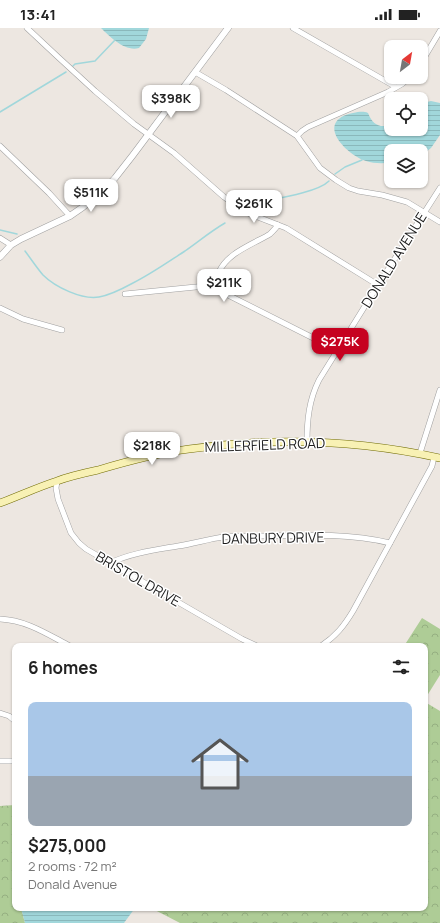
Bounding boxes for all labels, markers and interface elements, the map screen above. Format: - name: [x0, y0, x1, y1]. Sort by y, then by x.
- text: 13:41: [20, 4, 56, 25]
- north arrow: [384, 40, 428, 84]
- map controls: [384, 40, 428, 188]
- pin: $398K: [143, 85, 199, 119]
- text: $398K: [151, 89, 191, 107]
- button: locate: [384, 92, 428, 136]
- button: layers: [384, 144, 428, 188]
- pin: $511K: [63, 179, 119, 213]
- text: $511K: [73, 183, 109, 201]
- pin: $261K: [226, 190, 282, 224]
- text: $261K: [235, 194, 273, 212]
- street label: DONALD AVENUE: [357, 208, 431, 311]
- pin: $211K: [196, 269, 252, 303]
- text: $211K: [206, 273, 242, 291]
- pin: $275K: [312, 328, 368, 362]
- text: $275K: [321, 332, 359, 350]
- pin: $218K: [124, 432, 180, 466]
- street label: MILLERFIELD ROAD: [204, 433, 326, 456]
- text: $218K: [133, 436, 171, 454]
- street label: DANBURY DRIVE: [222, 527, 324, 548]
- street label: BRISTOL DRIVE: [92, 547, 184, 611]
- text: 6 homes: [28, 656, 98, 679]
- icon: filters: [390, 656, 412, 678]
- icon: home: [184, 728, 256, 800]
- text: $275,000: [28, 834, 107, 857]
- text: 2 rooms · 72 m²: [28, 857, 117, 875]
- text: Donald Avenue: [28, 875, 117, 893]

